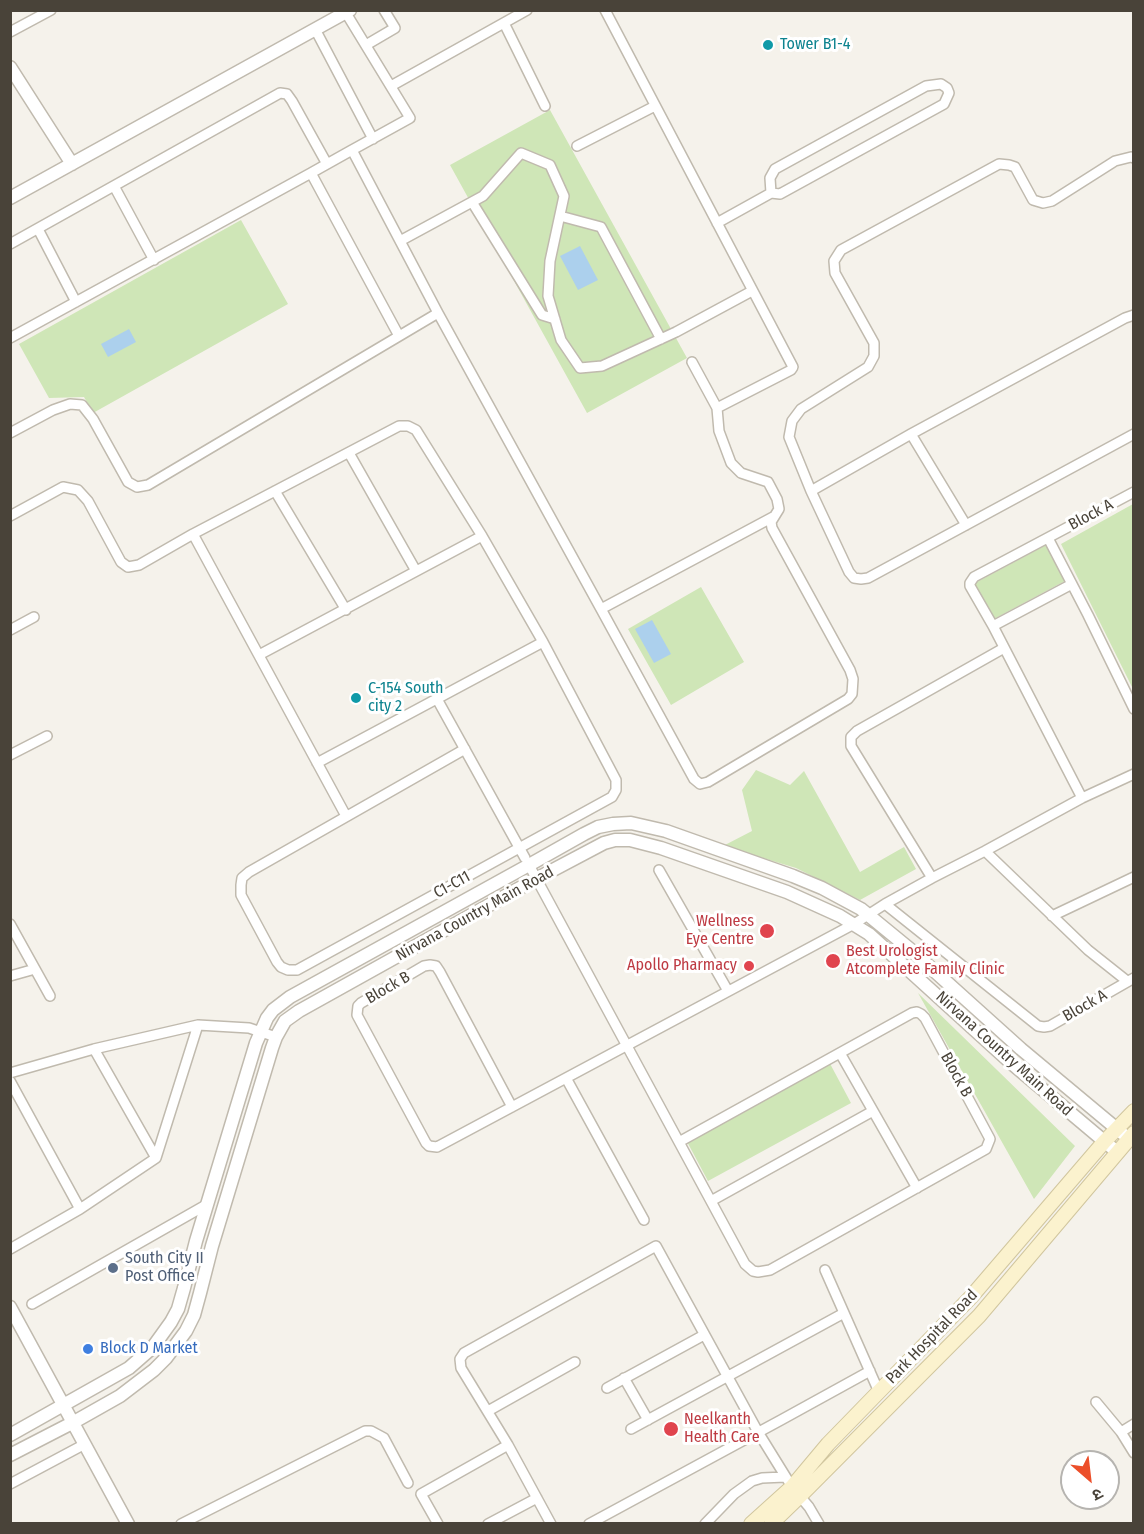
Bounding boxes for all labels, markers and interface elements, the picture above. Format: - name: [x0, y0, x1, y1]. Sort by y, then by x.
- place label: Tower B1-4: [780, 35, 851, 55]
- marker: Tower B1-4: [761, 38, 775, 52]
- street label: Block A: [1065, 495, 1117, 535]
- place label: C-154 South city 2: [368, 679, 443, 717]
- marker: C-154 South city 2: [349, 691, 363, 705]
- street label: Nirvana Country Main Road: [393, 863, 557, 965]
- street label: C1-C11: [430, 867, 474, 903]
- place label: Wellness Eye Centre: [686, 912, 754, 950]
- marker: Wellness Eye Centre: [758, 922, 776, 940]
- place label: Best Urologist Atcomplete Family Clinic: [846, 942, 1005, 980]
- marker: Best Urologist Atcomplete Family Clinic: [824, 952, 842, 970]
- place label: Apollo Pharmacy: [627, 956, 737, 976]
- marker: Apollo Pharmacy: [742, 959, 756, 973]
- street label: Block B: [362, 968, 414, 1008]
- street label: Block A: [1060, 986, 1110, 1026]
- street label: Nirvana Country Main Road: [932, 988, 1076, 1120]
- street label: Block B: [936, 1049, 976, 1101]
- place label: South City II Post Office: [125, 1249, 204, 1287]
- marker: South City II Post Office: [106, 1261, 120, 1275]
- street label: Park Hospital Road: [882, 1286, 982, 1388]
- place label: Block D Market: [100, 1339, 198, 1359]
- marker: Block D Market: [81, 1342, 95, 1356]
- place label: Neelkanth Health Care: [684, 1410, 760, 1448]
- marker: Neelkanth Health Care: [662, 1420, 680, 1438]
- north arrow: [1060, 1450, 1120, 1510]
- text: उ: [1089, 1484, 1106, 1505]

